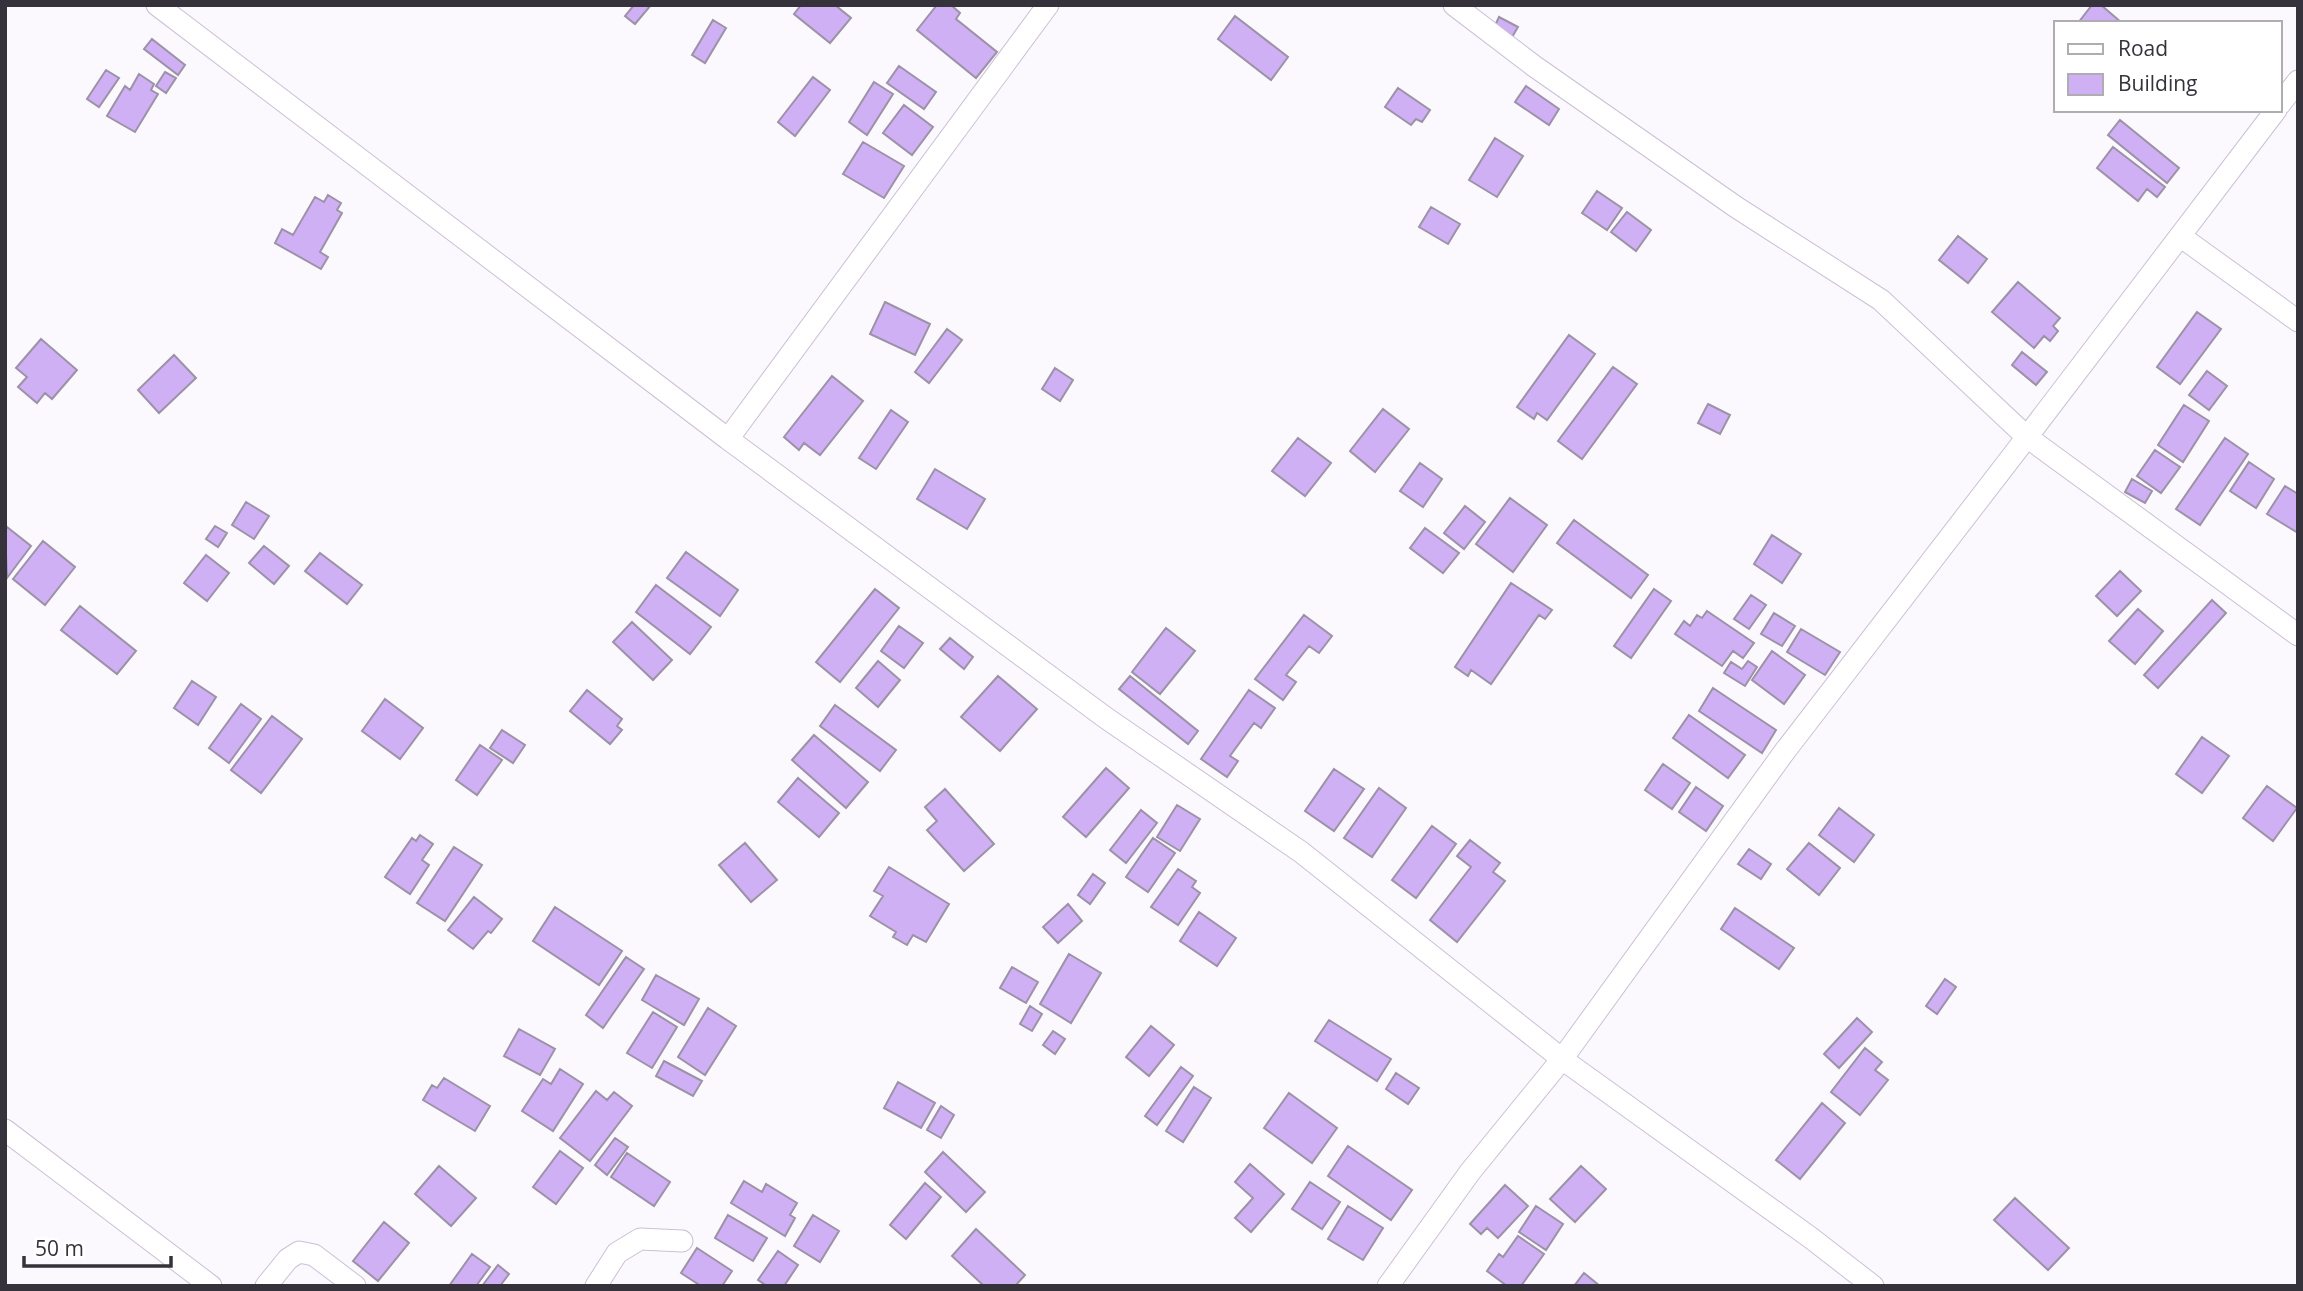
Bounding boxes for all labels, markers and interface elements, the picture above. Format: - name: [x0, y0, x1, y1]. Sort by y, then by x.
- legend: [2054, 21, 2282, 112]
- text: Road: [2118, 34, 2168, 62]
- text: Building: [2118, 69, 2197, 97]
- scale bar: [24, 1224, 172, 1268]
- text: 50 m: [35, 1234, 84, 1262]

